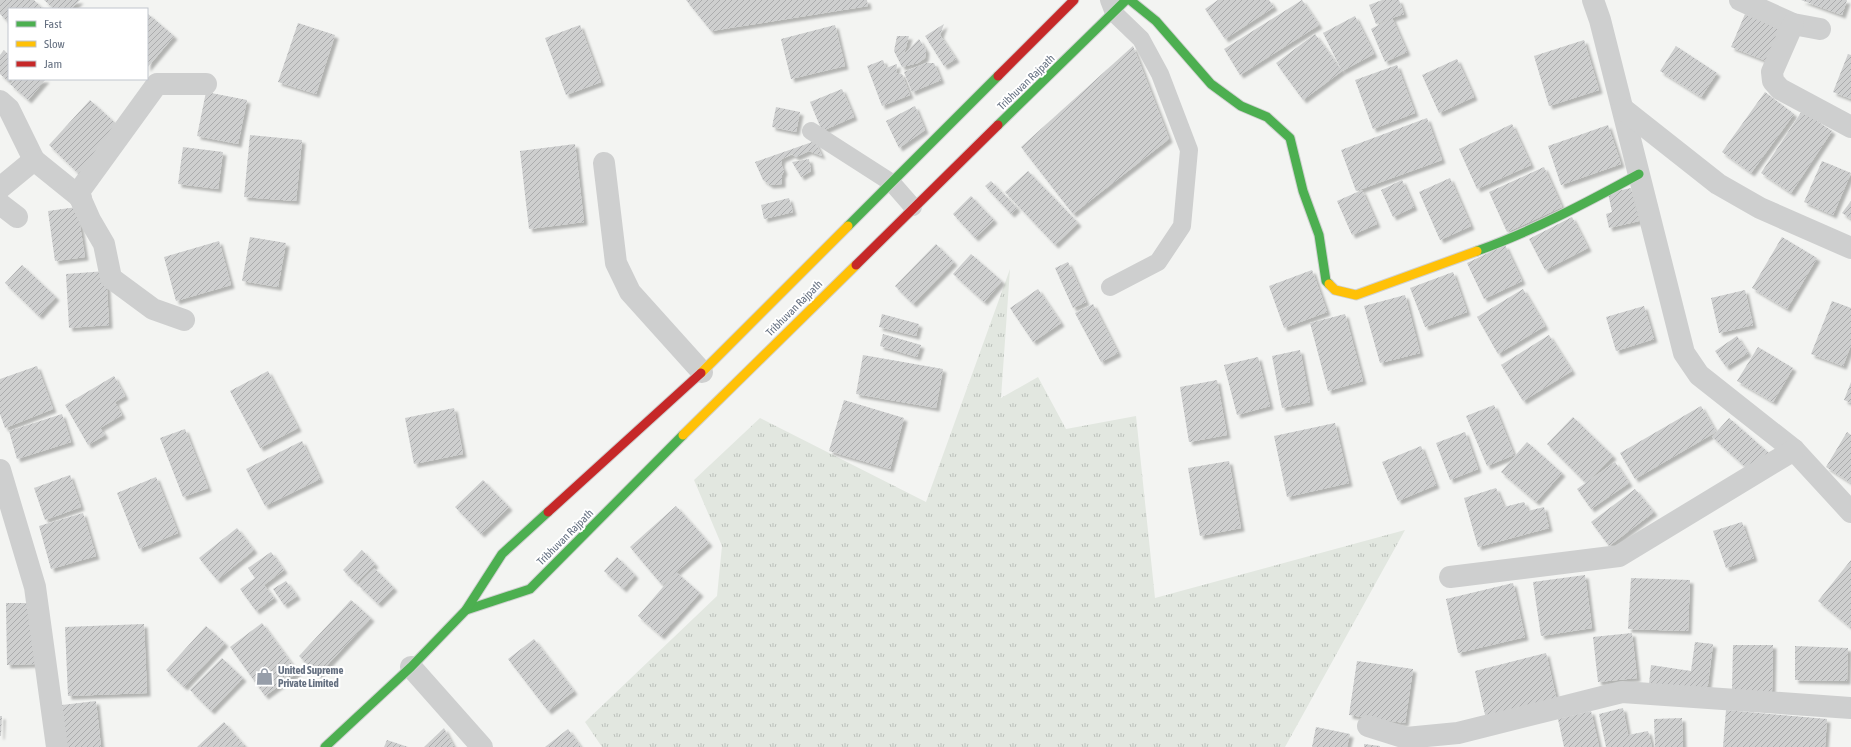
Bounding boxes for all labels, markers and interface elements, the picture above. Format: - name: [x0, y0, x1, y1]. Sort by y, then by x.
- legend: [8, 8, 148, 80]
- text: Fast: [44, 17, 62, 31]
- text: Slow: [44, 37, 65, 51]
- street label: Tribhuvan Rajpath: [995, 52, 1057, 112]
- text: Jam: [44, 57, 62, 71]
- street label: Tribhuvan Rajpath: [764, 278, 824, 338]
- street label: Tribhuvan Rajpath: [535, 507, 595, 567]
- place label: United Supreme Private Limited: [278, 664, 343, 689]
- shop icon: United Supreme Private Limited: [255, 666, 275, 686]

